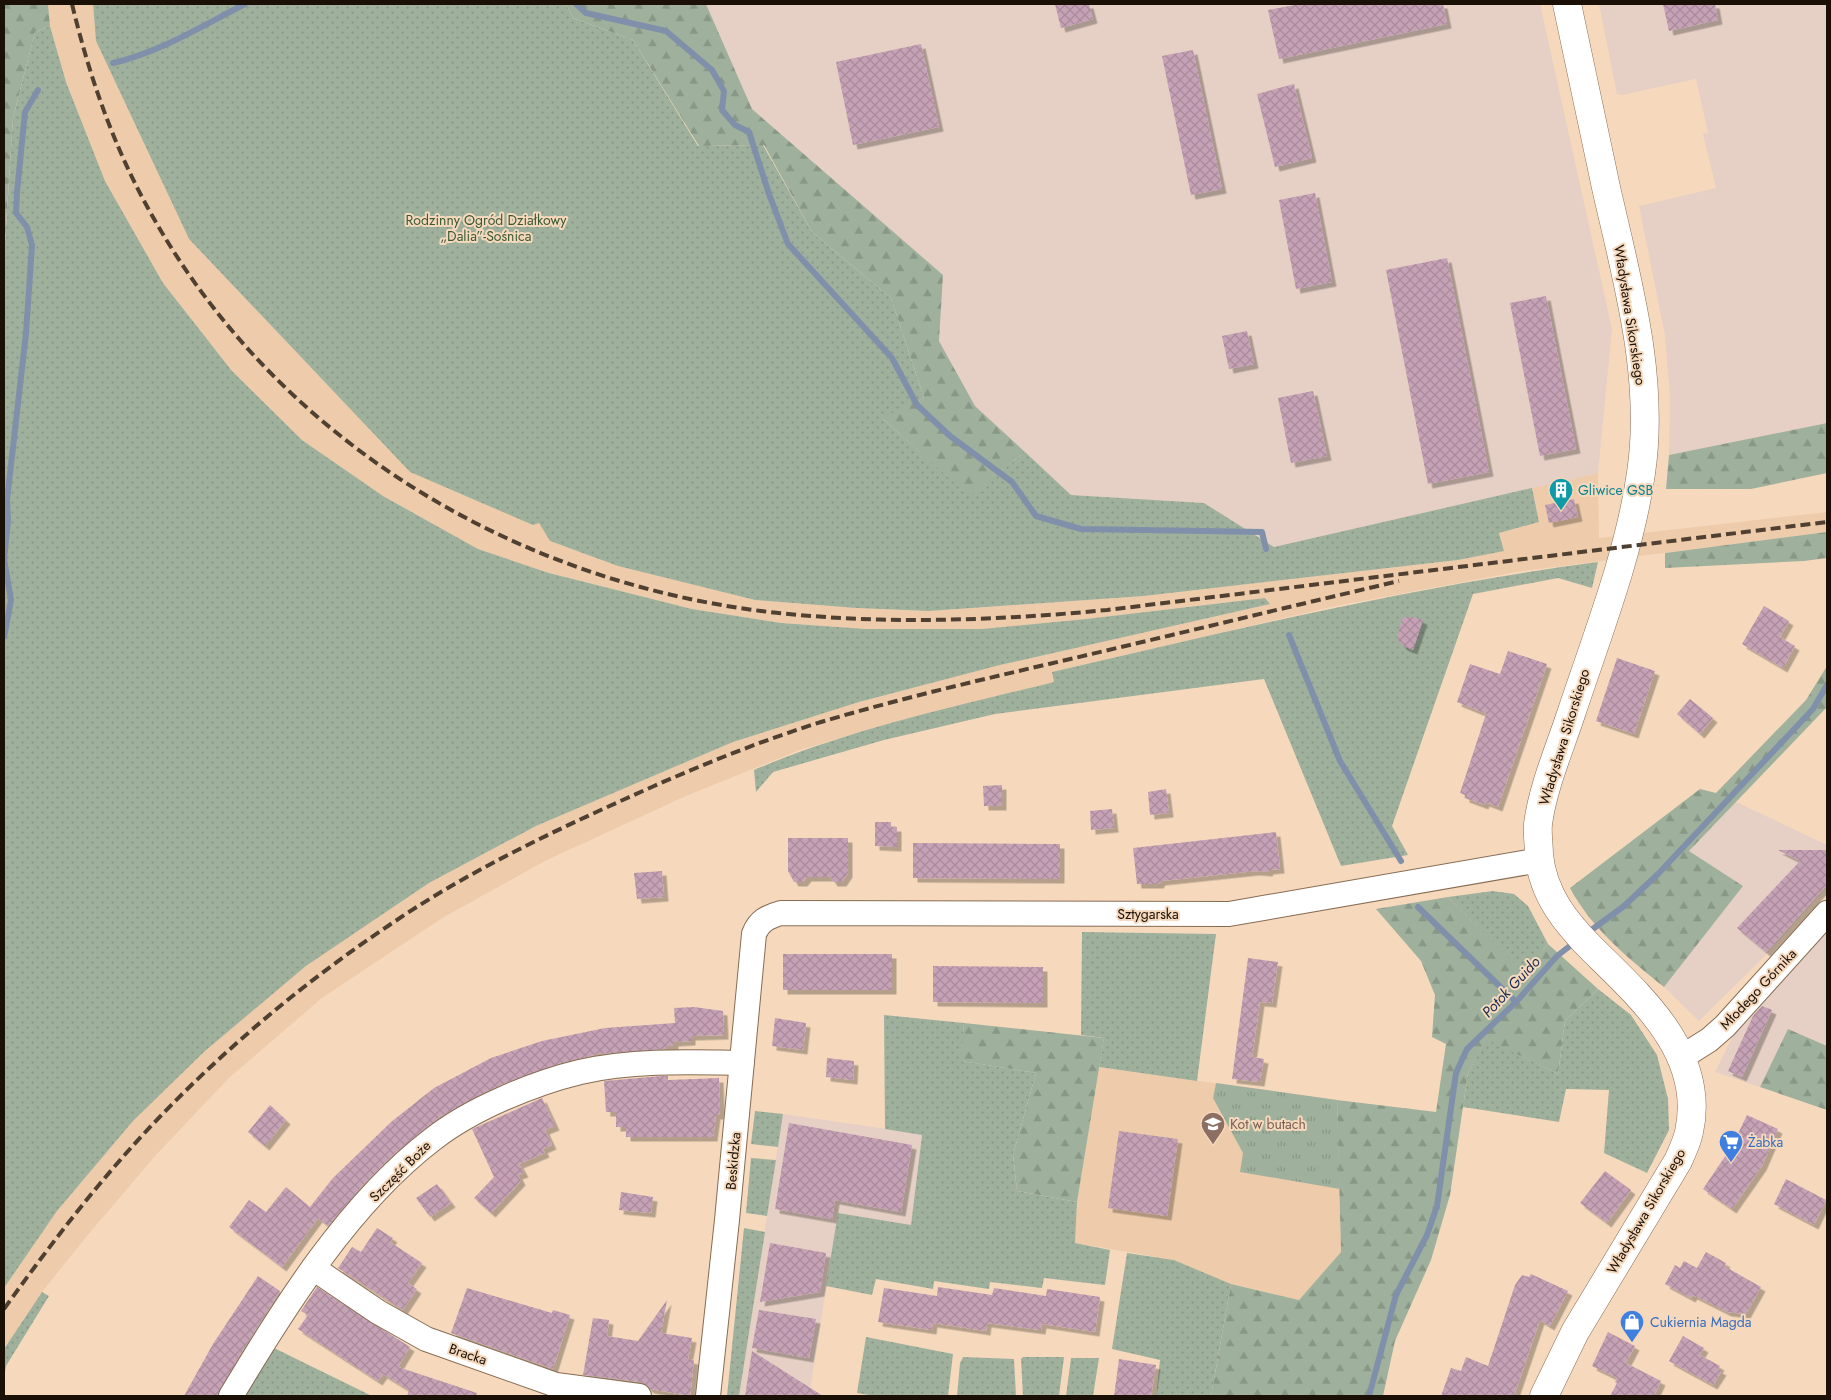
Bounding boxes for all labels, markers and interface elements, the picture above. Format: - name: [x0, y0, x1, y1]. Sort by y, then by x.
- park label: Rodzinny Ogród Działkowy „Dalia”-Sośnica: [405, 210, 567, 246]
- street label: Władysława Sikorskiego: [1609, 243, 1651, 387]
- building icon: Gliwice GSB: [1548, 477, 1574, 511]
- place label: Gliwice GSB: [1578, 480, 1653, 500]
- street label: Władysława Sikorskiego: [1534, 666, 1594, 808]
- street label: Sztygarska: [1117, 904, 1179, 924]
- street label: Młodego Górnika: [1715, 944, 1801, 1034]
- water label: Potok Guido: [1477, 951, 1545, 1023]
- school or university icon: Kot w butach: [1200, 1111, 1226, 1145]
- place label: Kot w butach: [1230, 1114, 1306, 1134]
- supermarket icon: Żabka: [1718, 1129, 1744, 1163]
- street label: Beskidzka: [721, 1131, 745, 1191]
- place label: Żabka: [1748, 1132, 1783, 1152]
- street label: Szczęść Boże: [365, 1136, 435, 1206]
- street label: Władysława Sikorskiego: [1602, 1144, 1690, 1277]
- shop icon: Cukiernia Magda: [1619, 1309, 1645, 1343]
- place label: Cukiernia Magda: [1650, 1312, 1751, 1332]
- street label: Bracka: [446, 1338, 490, 1370]

